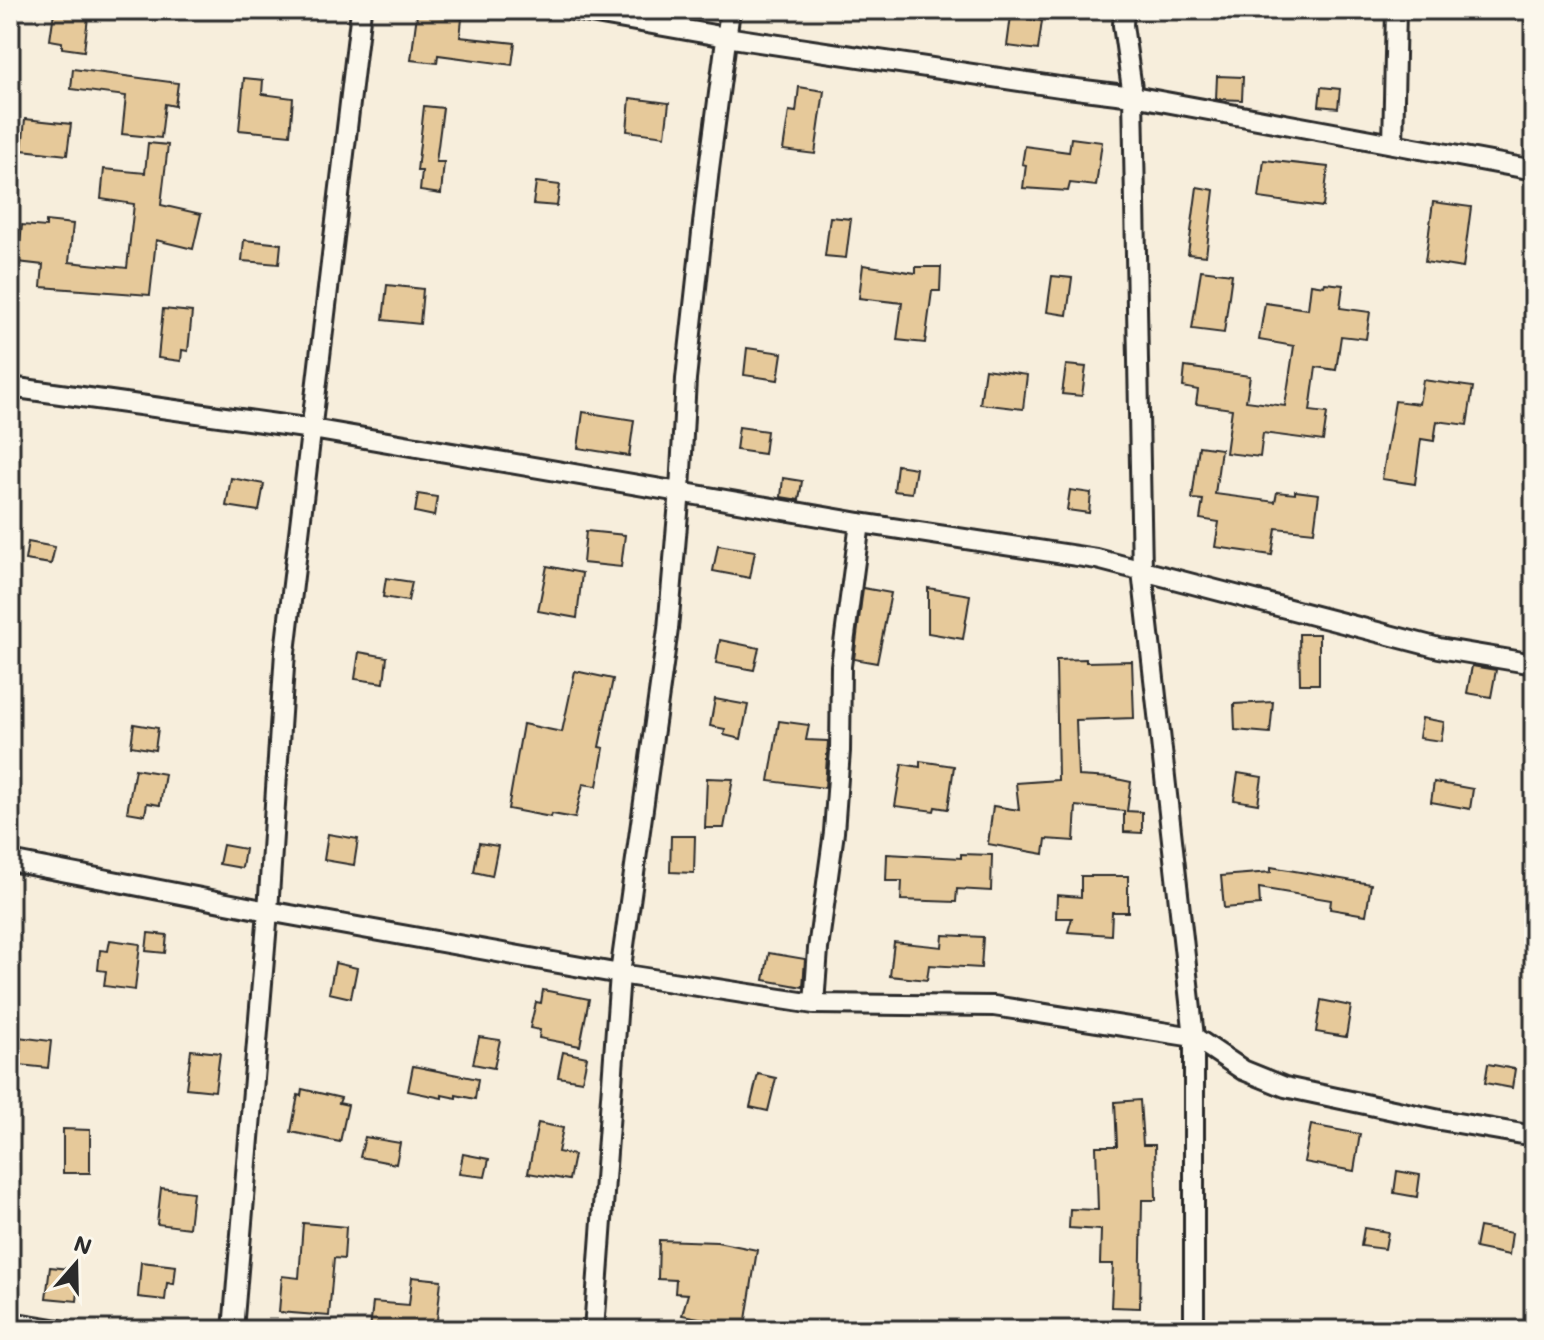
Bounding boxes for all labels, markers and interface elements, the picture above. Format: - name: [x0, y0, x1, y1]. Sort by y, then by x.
- north arrow: [36, 1224, 116, 1304]
- text: N: [70, 1228, 96, 1261]

